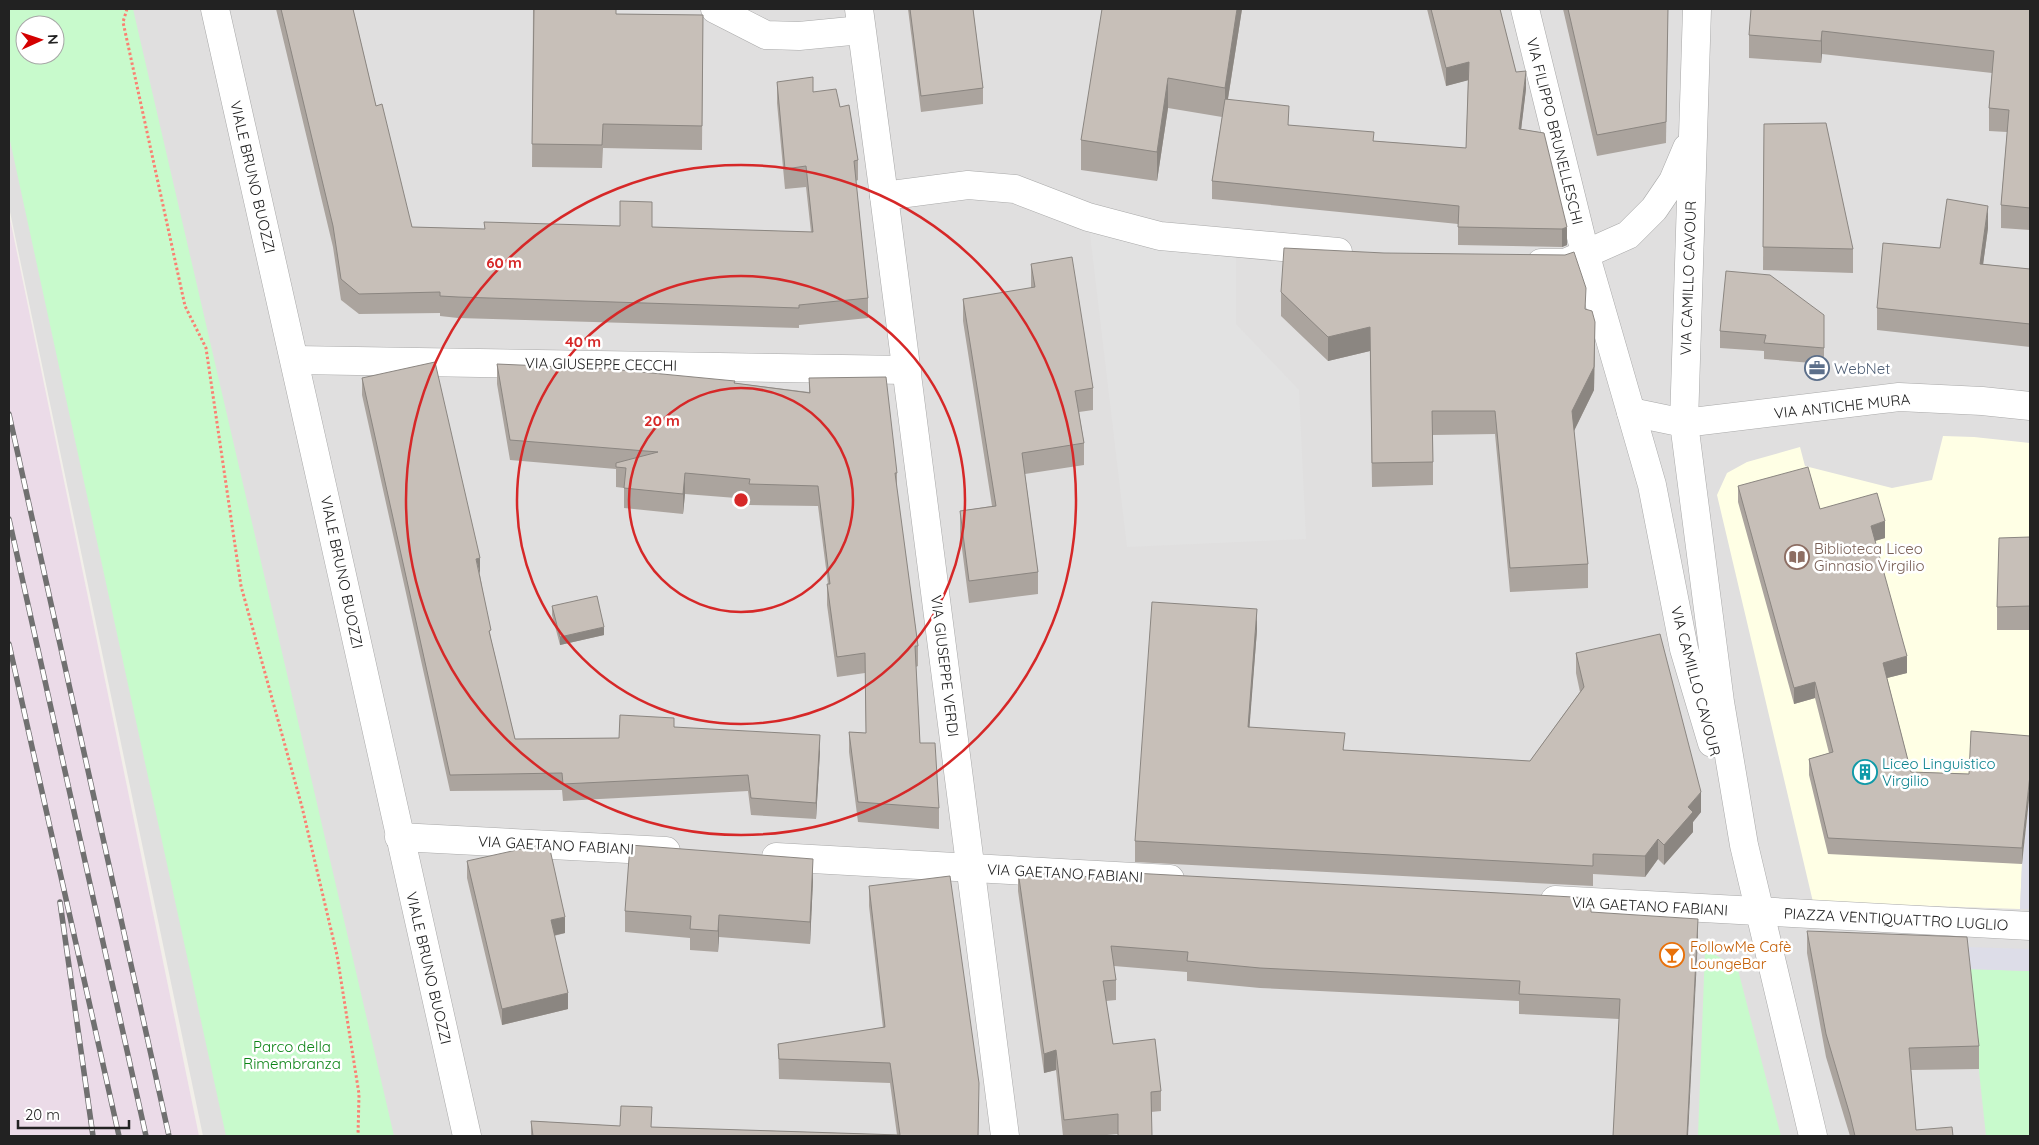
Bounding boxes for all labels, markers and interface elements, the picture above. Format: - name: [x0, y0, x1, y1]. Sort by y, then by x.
- north arrow: [15, 15, 65, 65]
- text: N: [44, 34, 62, 45]
- street label: VIA FILIPPO BRUNELLESCHI: [1523, 36, 1587, 226]
- street label: VIALE BRUNO BUOZZI: [226, 99, 280, 255]
- street label: VIA CAMILLO CAVOUR: [1676, 200, 1700, 356]
- text: 60 m: [486, 253, 522, 272]
- text: 40 m: [565, 332, 601, 351]
- street label: VIA GIUSEPPE CECCHI: [525, 353, 677, 375]
- office icon: WebNet: [1804, 355, 1830, 381]
- place label: WebNet: [1834, 359, 1890, 378]
- street label: VIA ANTICHE MURA: [1773, 389, 1911, 423]
- text: 20 m: [644, 411, 680, 430]
- centre of rings: [732, 491, 750, 509]
- street label: VIALE BRUNO BUOZZI: [317, 494, 367, 650]
- place label: Biblioteca Liceo Ginnasio Virgilio: [1814, 539, 1925, 575]
- library icon: Biblioteca Liceo Ginnasio Virgilio: [1784, 544, 1810, 570]
- street label: VIA GIUSEPPE VERDI: [927, 594, 963, 738]
- street label: VIA CAMILLO CAVOUR: [1667, 604, 1725, 758]
- place label: Liceo Linguistico Virgilio: [1882, 754, 1996, 790]
- building icon: Liceo Linguistico Virgilio: [1852, 759, 1878, 785]
- street label: VIA GAETANO FABIANI: [477, 831, 635, 859]
- street label: VIA GAETANO FABIANI: [986, 859, 1144, 887]
- street label: VIALE BRUNO BUOZZI: [402, 890, 456, 1046]
- street label: VIA GAETANO FABIANI: [1571, 892, 1729, 920]
- street label: PIAZZA VENTIQUATTRO LUGLIO: [1783, 904, 2009, 934]
- place label: FollowMe Cafè LoungeBar: [1690, 937, 1792, 973]
- bar icon: FollowMe Cafè LoungeBar: [1659, 942, 1685, 968]
- park label: Parco della Rimembranza: [243, 1037, 341, 1073]
- scale bar: [18, 1098, 129, 1130]
- text: 20 m: [25, 1105, 60, 1124]

